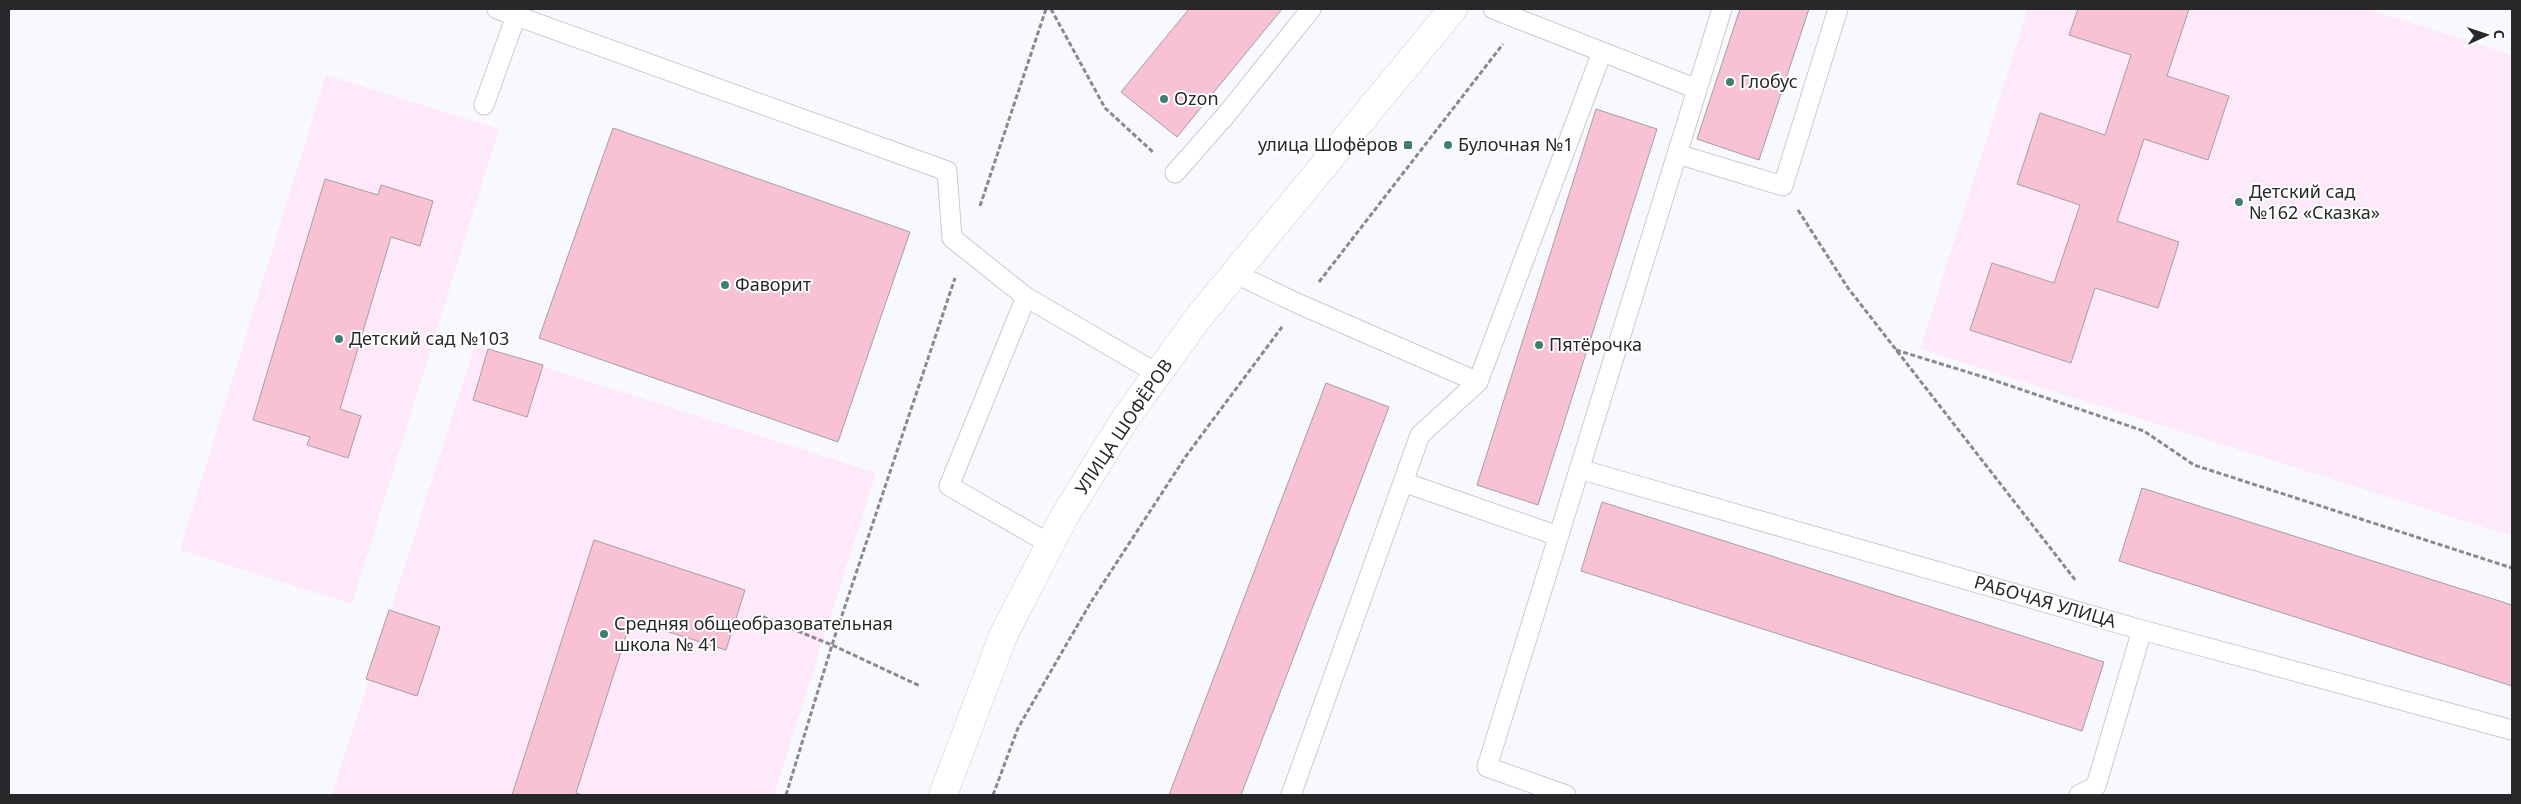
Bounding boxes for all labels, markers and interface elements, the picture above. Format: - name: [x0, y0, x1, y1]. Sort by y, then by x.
- north arrow: [2461, 10, 2511, 60]
- text: С: [2490, 29, 2509, 39]
- place label: Глобус: [1740, 69, 1798, 93]
- marker: Глобус: [1724, 76, 1736, 88]
- place label: Ozon: [1174, 86, 1219, 110]
- marker: Ozon: [1158, 93, 1170, 105]
- place label: улица Шофёров: [1258, 132, 1398, 156]
- place label: Булочная №1: [1458, 132, 1574, 156]
- marker: улица Шофёров: [1402, 139, 1414, 151]
- marker: Булочная №1: [1442, 139, 1454, 151]
- place label: Детский сад №162 «Сказка»: [2249, 179, 2380, 224]
- marker: Детский сад №162 «Сказка»: [2233, 196, 2245, 208]
- place label: Фаворит: [735, 272, 812, 296]
- marker: Фаворит: [719, 279, 731, 291]
- place label: Детский сад №103: [349, 326, 509, 350]
- place label: Пятёрочка: [1549, 332, 1642, 356]
- marker: Детский сад №103: [333, 333, 345, 345]
- marker: Пятёрочка: [1533, 339, 1545, 351]
- street label: УЛИЦА ШОФЁРОВ: [1069, 354, 1177, 499]
- street label: РАБОЧАЯ УЛИЦА: [1972, 569, 2119, 633]
- place label: Средняя общеобразовательная школа № 41: [614, 611, 893, 656]
- marker: Средняя общеобразовательная школа № 41: [598, 628, 610, 640]

